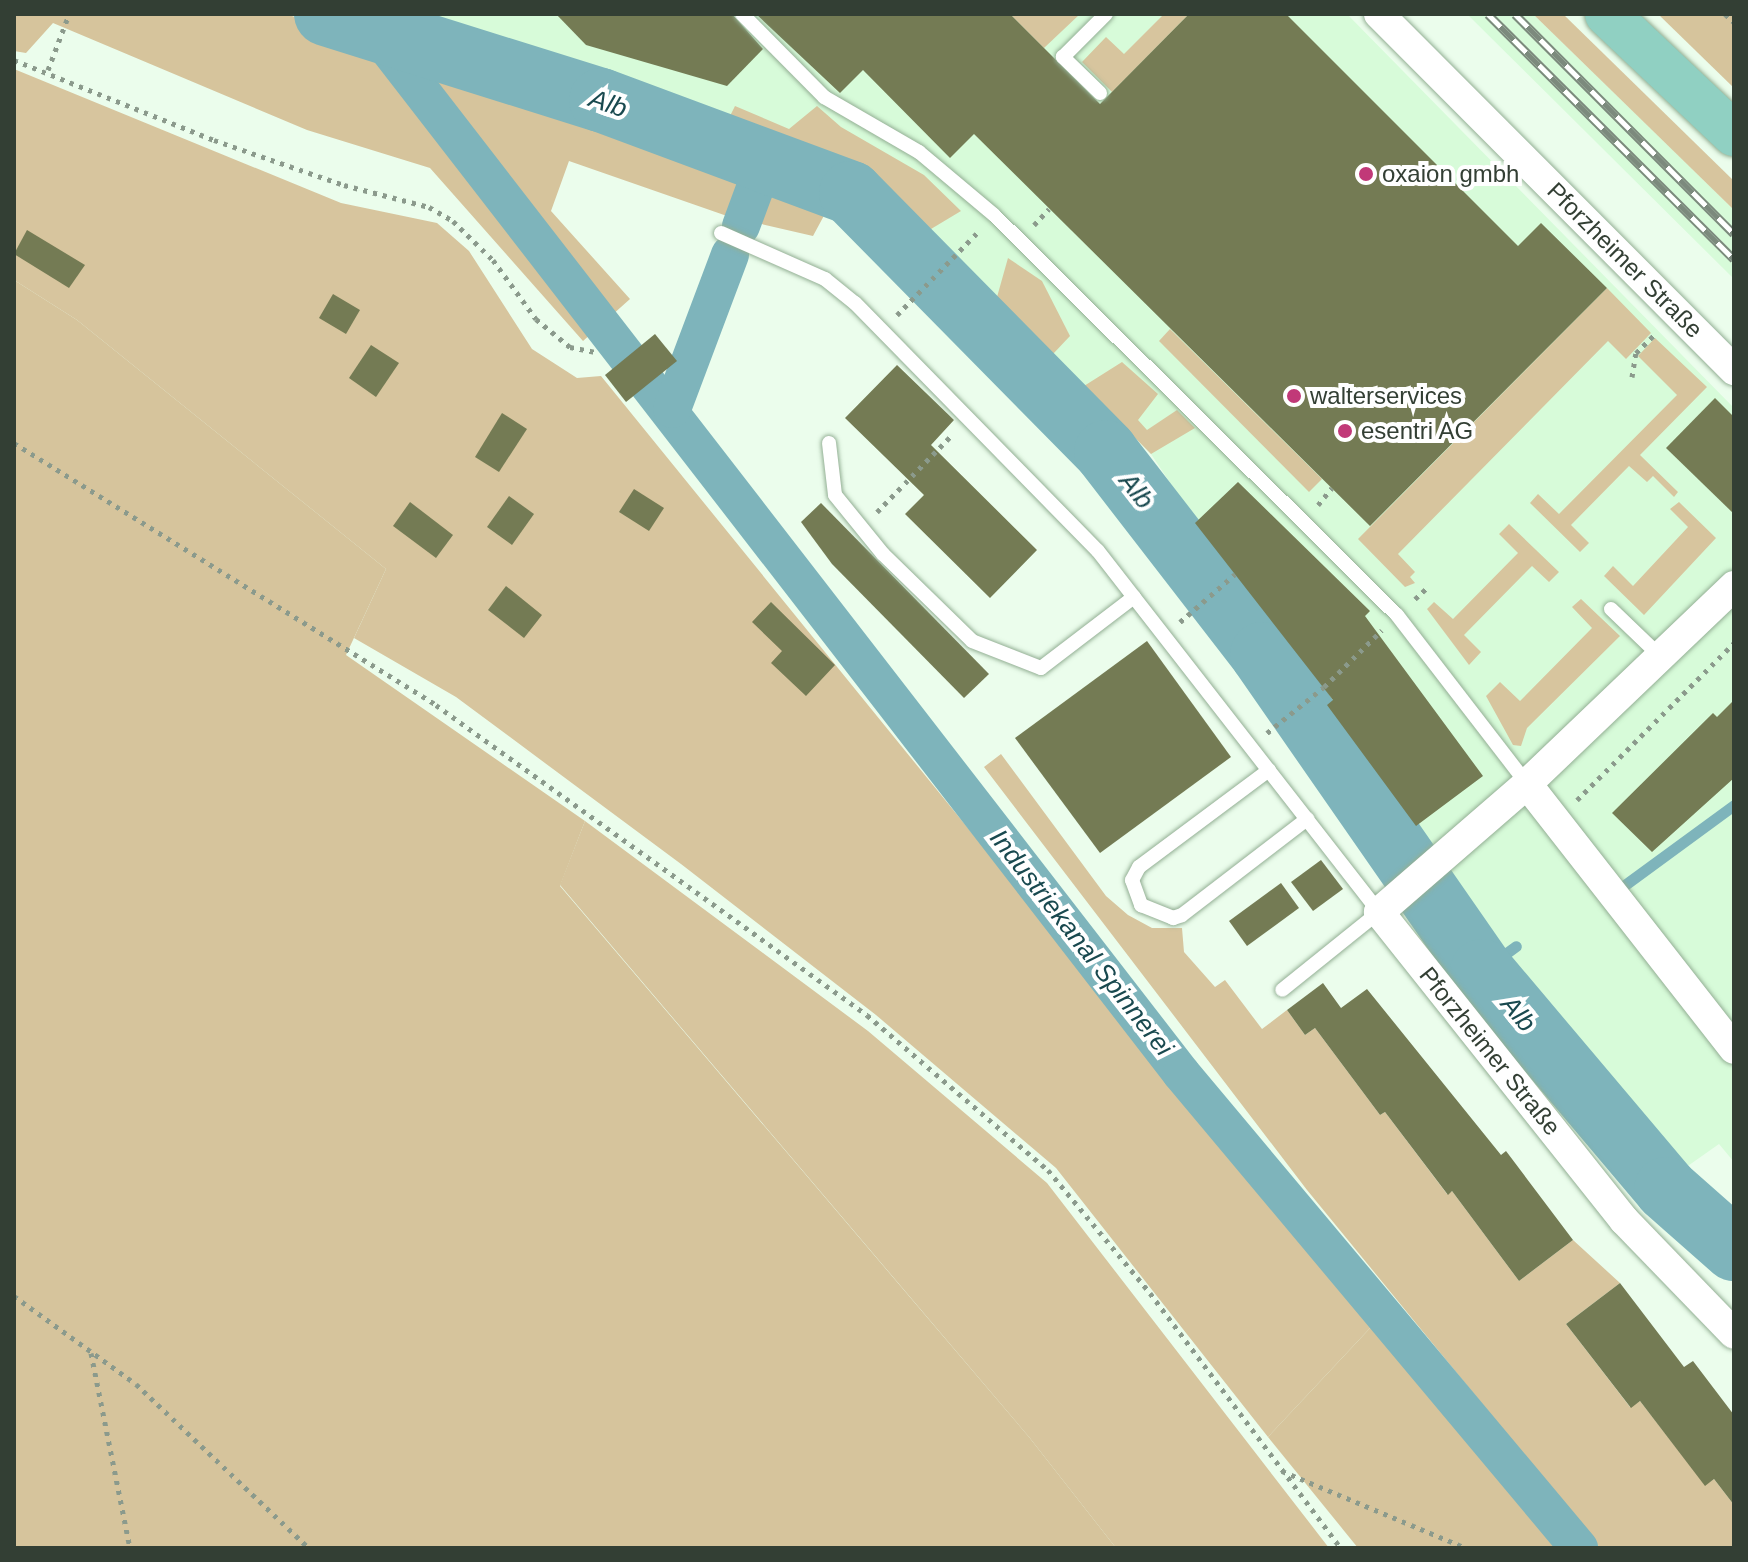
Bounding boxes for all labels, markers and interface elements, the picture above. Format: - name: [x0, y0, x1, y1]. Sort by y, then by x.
- water label: Alb: [585, 83, 631, 125]
- place label: oxaion gmbh: [1382, 160, 1519, 188]
- marker: oxaion gmbh: [1357, 165, 1375, 183]
- street label: Pforzheimer Straße: [1541, 176, 1709, 344]
- place label: walterservices: [1310, 382, 1462, 410]
- marker: walterservices: [1285, 387, 1303, 405]
- place label: esentri AG: [1361, 417, 1474, 445]
- marker: esentri AG: [1336, 422, 1354, 440]
- water label: Alb: [1112, 467, 1160, 515]
- water label: Industriekanal Spinnerei: [983, 823, 1179, 1063]
- street label: Pforzheimer Straße: [1413, 961, 1567, 1141]
- water label: Alb: [1494, 990, 1542, 1038]

